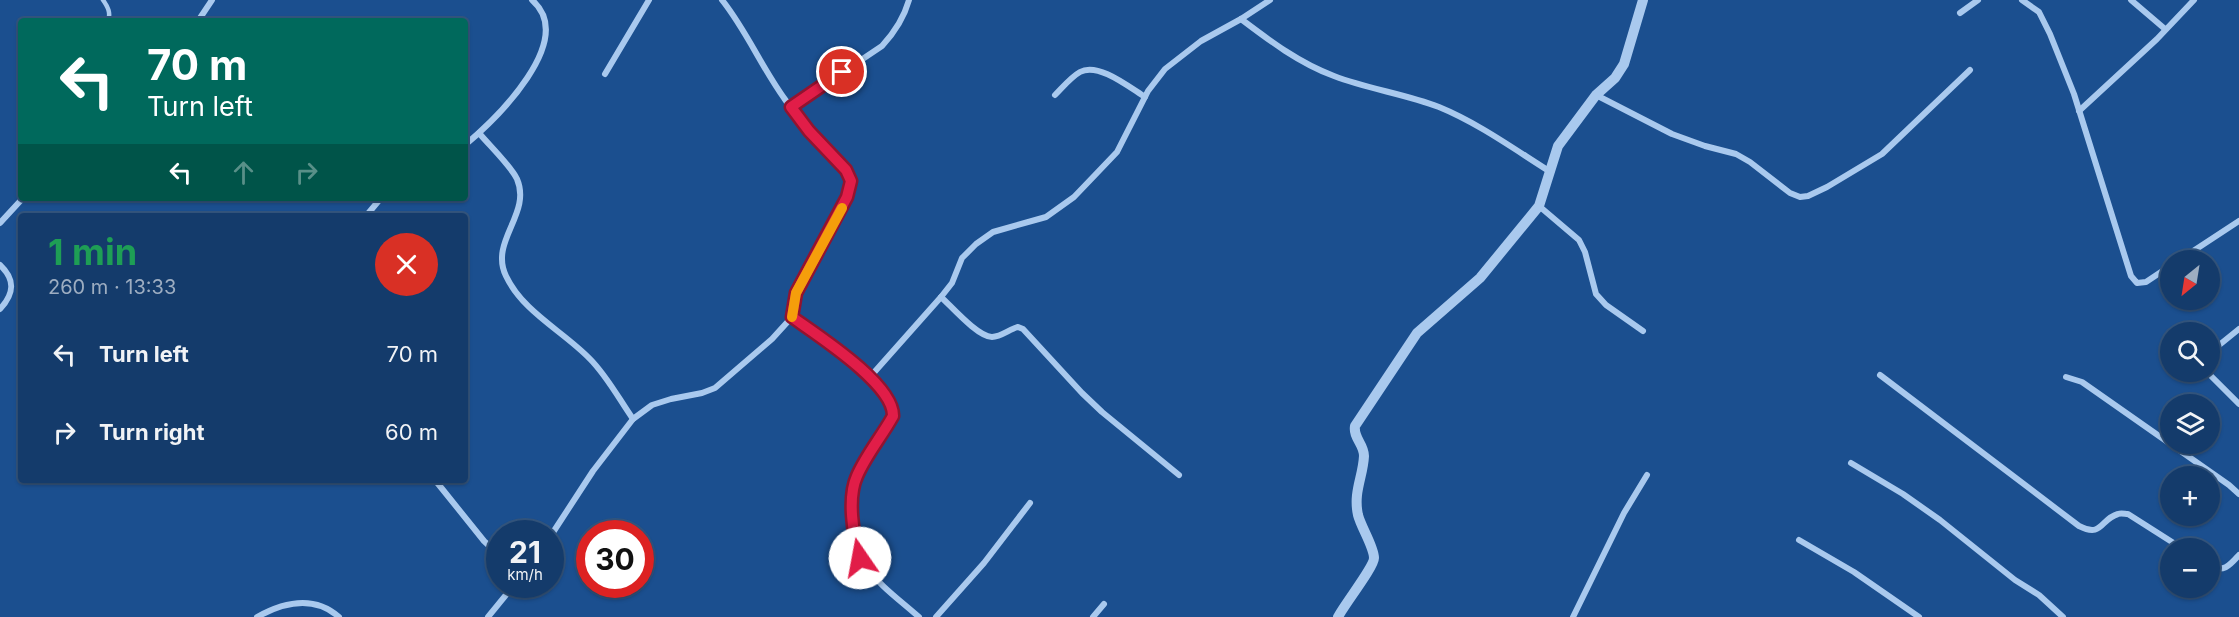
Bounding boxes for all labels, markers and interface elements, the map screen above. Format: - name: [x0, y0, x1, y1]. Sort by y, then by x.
- text: 70 m: [147, 39, 247, 90]
- icon: left: [48, 42, 126, 120]
- pin: [816, 46, 867, 97]
- icon: arrive: [825, 55, 858, 88]
- text: Turn left: [147, 90, 253, 123]
- icon: left: [164, 156, 197, 189]
- icon: ahead: [227, 156, 260, 189]
- icon: right: [290, 156, 323, 189]
- text: 1 min: [48, 230, 137, 274]
- button: close: [375, 233, 438, 296]
- north arrow: [2160, 250, 2220, 310]
- map controls: [2160, 250, 2220, 598]
- text: 260 m · 13:33: [48, 275, 176, 299]
- button: search: [2160, 322, 2220, 382]
- icon: left: [48, 338, 81, 371]
- text: Turn left: [99, 341, 189, 367]
- text: 70 m: [387, 341, 438, 367]
- button: layers: [2160, 394, 2220, 454]
- icon: right: [48, 416, 81, 449]
- text: Turn right: [99, 419, 205, 445]
- text: 60 m: [385, 419, 438, 445]
- button: +: [2160, 466, 2220, 526]
- speed limit sign: 30: [576, 520, 654, 598]
- position arrow: [828, 526, 892, 590]
- text: 21: [509, 534, 541, 570]
- button: −: [2160, 538, 2220, 598]
- text: km/h: [507, 565, 543, 584]

